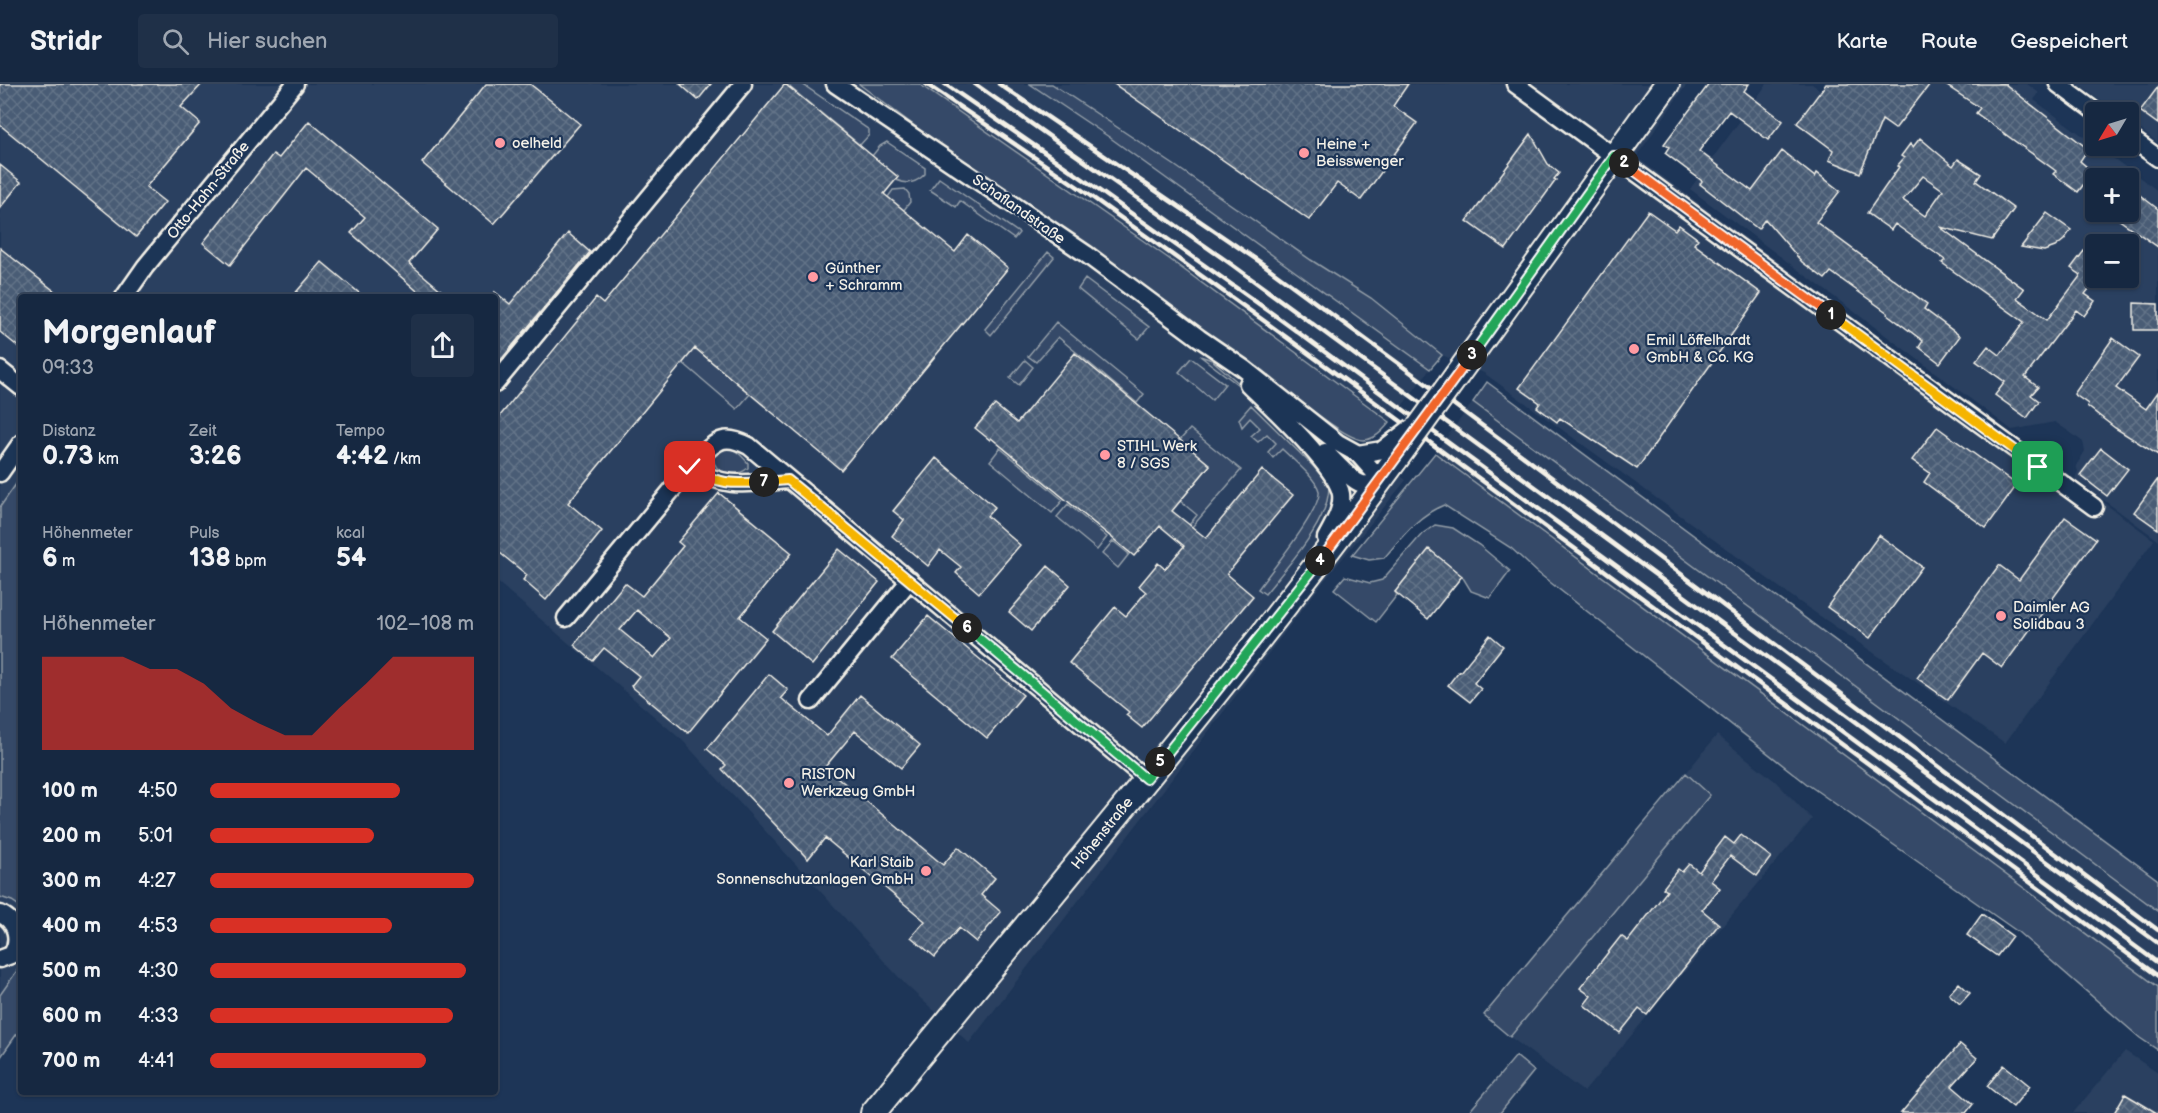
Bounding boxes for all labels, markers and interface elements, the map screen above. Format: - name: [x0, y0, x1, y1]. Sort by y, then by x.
- search box: [138, 14, 558, 68]
- text: Stridr: [30, 25, 102, 58]
- icon: search: [159, 25, 192, 58]
- text: Hier suchen: [207, 28, 328, 55]
- text: Karte: [1836, 29, 1888, 54]
- text: Route: [1921, 29, 1977, 54]
- text: Gespeichert: [2010, 29, 2128, 54]
- north arrow: [2085, 102, 2139, 156]
- map controls: [2085, 102, 2139, 288]
- place label: oelheld: [512, 134, 562, 153]
- place label: Heine + Beisswenger: [1316, 135, 1404, 171]
- marker: oelheld: [493, 136, 507, 150]
- street label: Otto-Hahn-Straße: [163, 137, 254, 243]
- marker: Heine + Beisswenger: [1297, 146, 1311, 160]
- pin: 2: [1609, 148, 1639, 178]
- text: 2: [1619, 153, 1629, 172]
- button: +: [2085, 168, 2139, 222]
- street label: Schaflandstraße: [968, 170, 1069, 249]
- button: −: [2085, 234, 2139, 288]
- place label: Günther + Schramm: [825, 259, 902, 295]
- marker: Günther + Schramm: [806, 270, 820, 284]
- pin: 1: [1816, 300, 1846, 330]
- text: 1: [1828, 305, 1834, 324]
- text: Morgenlauf: [42, 313, 216, 353]
- button: share: [411, 314, 474, 377]
- place label: Emil Löffelhardt GmbH & Co. KG: [1646, 331, 1754, 367]
- pin: 3: [1457, 340, 1487, 370]
- marker: Emil Löffelhardt GmbH & Co. KG: [1627, 342, 1641, 356]
- text: 3: [1467, 345, 1477, 364]
- text: 09:33: [42, 356, 94, 380]
- text: Distanz: [42, 422, 96, 441]
- text: Zeit: [189, 422, 217, 441]
- text: Tempo: [336, 422, 385, 441]
- place label: STIHL Werk 8 / SGS: [1117, 437, 1198, 473]
- text: 0.73: [42, 441, 93, 472]
- text: 3:26: [189, 441, 242, 472]
- text: 4:42: [336, 441, 388, 472]
- pin: [664, 441, 715, 492]
- pin: [2012, 441, 2063, 492]
- marker: STIHL Werk 8 / SGS: [1098, 448, 1112, 462]
- text: km: [93, 450, 119, 469]
- text: /km: [388, 450, 421, 469]
- icon: check: [673, 450, 706, 483]
- icon: arrive: [2021, 450, 2054, 483]
- pin: 7: [749, 467, 779, 497]
- text: 7: [760, 472, 768, 491]
- text: Höhenmeter: [42, 524, 132, 543]
- text: Puls: [189, 524, 219, 543]
- text: kcal: [336, 524, 365, 543]
- text: 6: [42, 543, 58, 574]
- text: 138: [189, 543, 231, 574]
- text: 54: [336, 543, 366, 574]
- pin: 4: [1305, 546, 1335, 576]
- text: 4: [1315, 551, 1325, 570]
- text: m: [58, 552, 75, 571]
- text: bpm: [231, 552, 267, 571]
- place label: Daimler AG Solidbau 3: [2013, 598, 2090, 634]
- marker: Daimler AG Solidbau 3: [1994, 609, 2008, 623]
- text: Höhenmeter: [42, 612, 155, 636]
- text: 102–108 m: [376, 612, 474, 636]
- pin: 6: [952, 613, 982, 643]
- text: 6: [962, 618, 972, 637]
- pin: 5: [1145, 747, 1175, 777]
- text: 5: [1155, 752, 1165, 771]
- place label: RISTON Werkzeug GmbH: [801, 765, 916, 801]
- marker: RISTON Werkzeug GmbH: [782, 776, 796, 790]
- text: 100 m: [42, 779, 98, 803]
- text: 4:50: [138, 779, 177, 803]
- street label: Höhenstraße: [1067, 793, 1138, 873]
- text: 200 m: [42, 824, 101, 848]
- text: 5:01: [138, 824, 173, 848]
- place label: Karl Staib Sonnenschutzanlagen GmbH: [717, 853, 915, 889]
- marker: Karl Staib Sonnenschutzanlagen GmbH: [919, 864, 933, 878]
- text: 300 m: [42, 869, 101, 893]
- text: 4:27: [138, 869, 176, 893]
- text: 400 m: [42, 914, 101, 938]
- text: 4:53: [138, 914, 178, 938]
- text: 500 m: [42, 959, 101, 983]
- text: 4:30: [138, 959, 178, 983]
- text: 600 m: [42, 1004, 102, 1028]
- text: 4:33: [138, 1004, 179, 1028]
- text: 700 m: [42, 1049, 100, 1073]
- text: 4:41: [138, 1049, 174, 1073]

